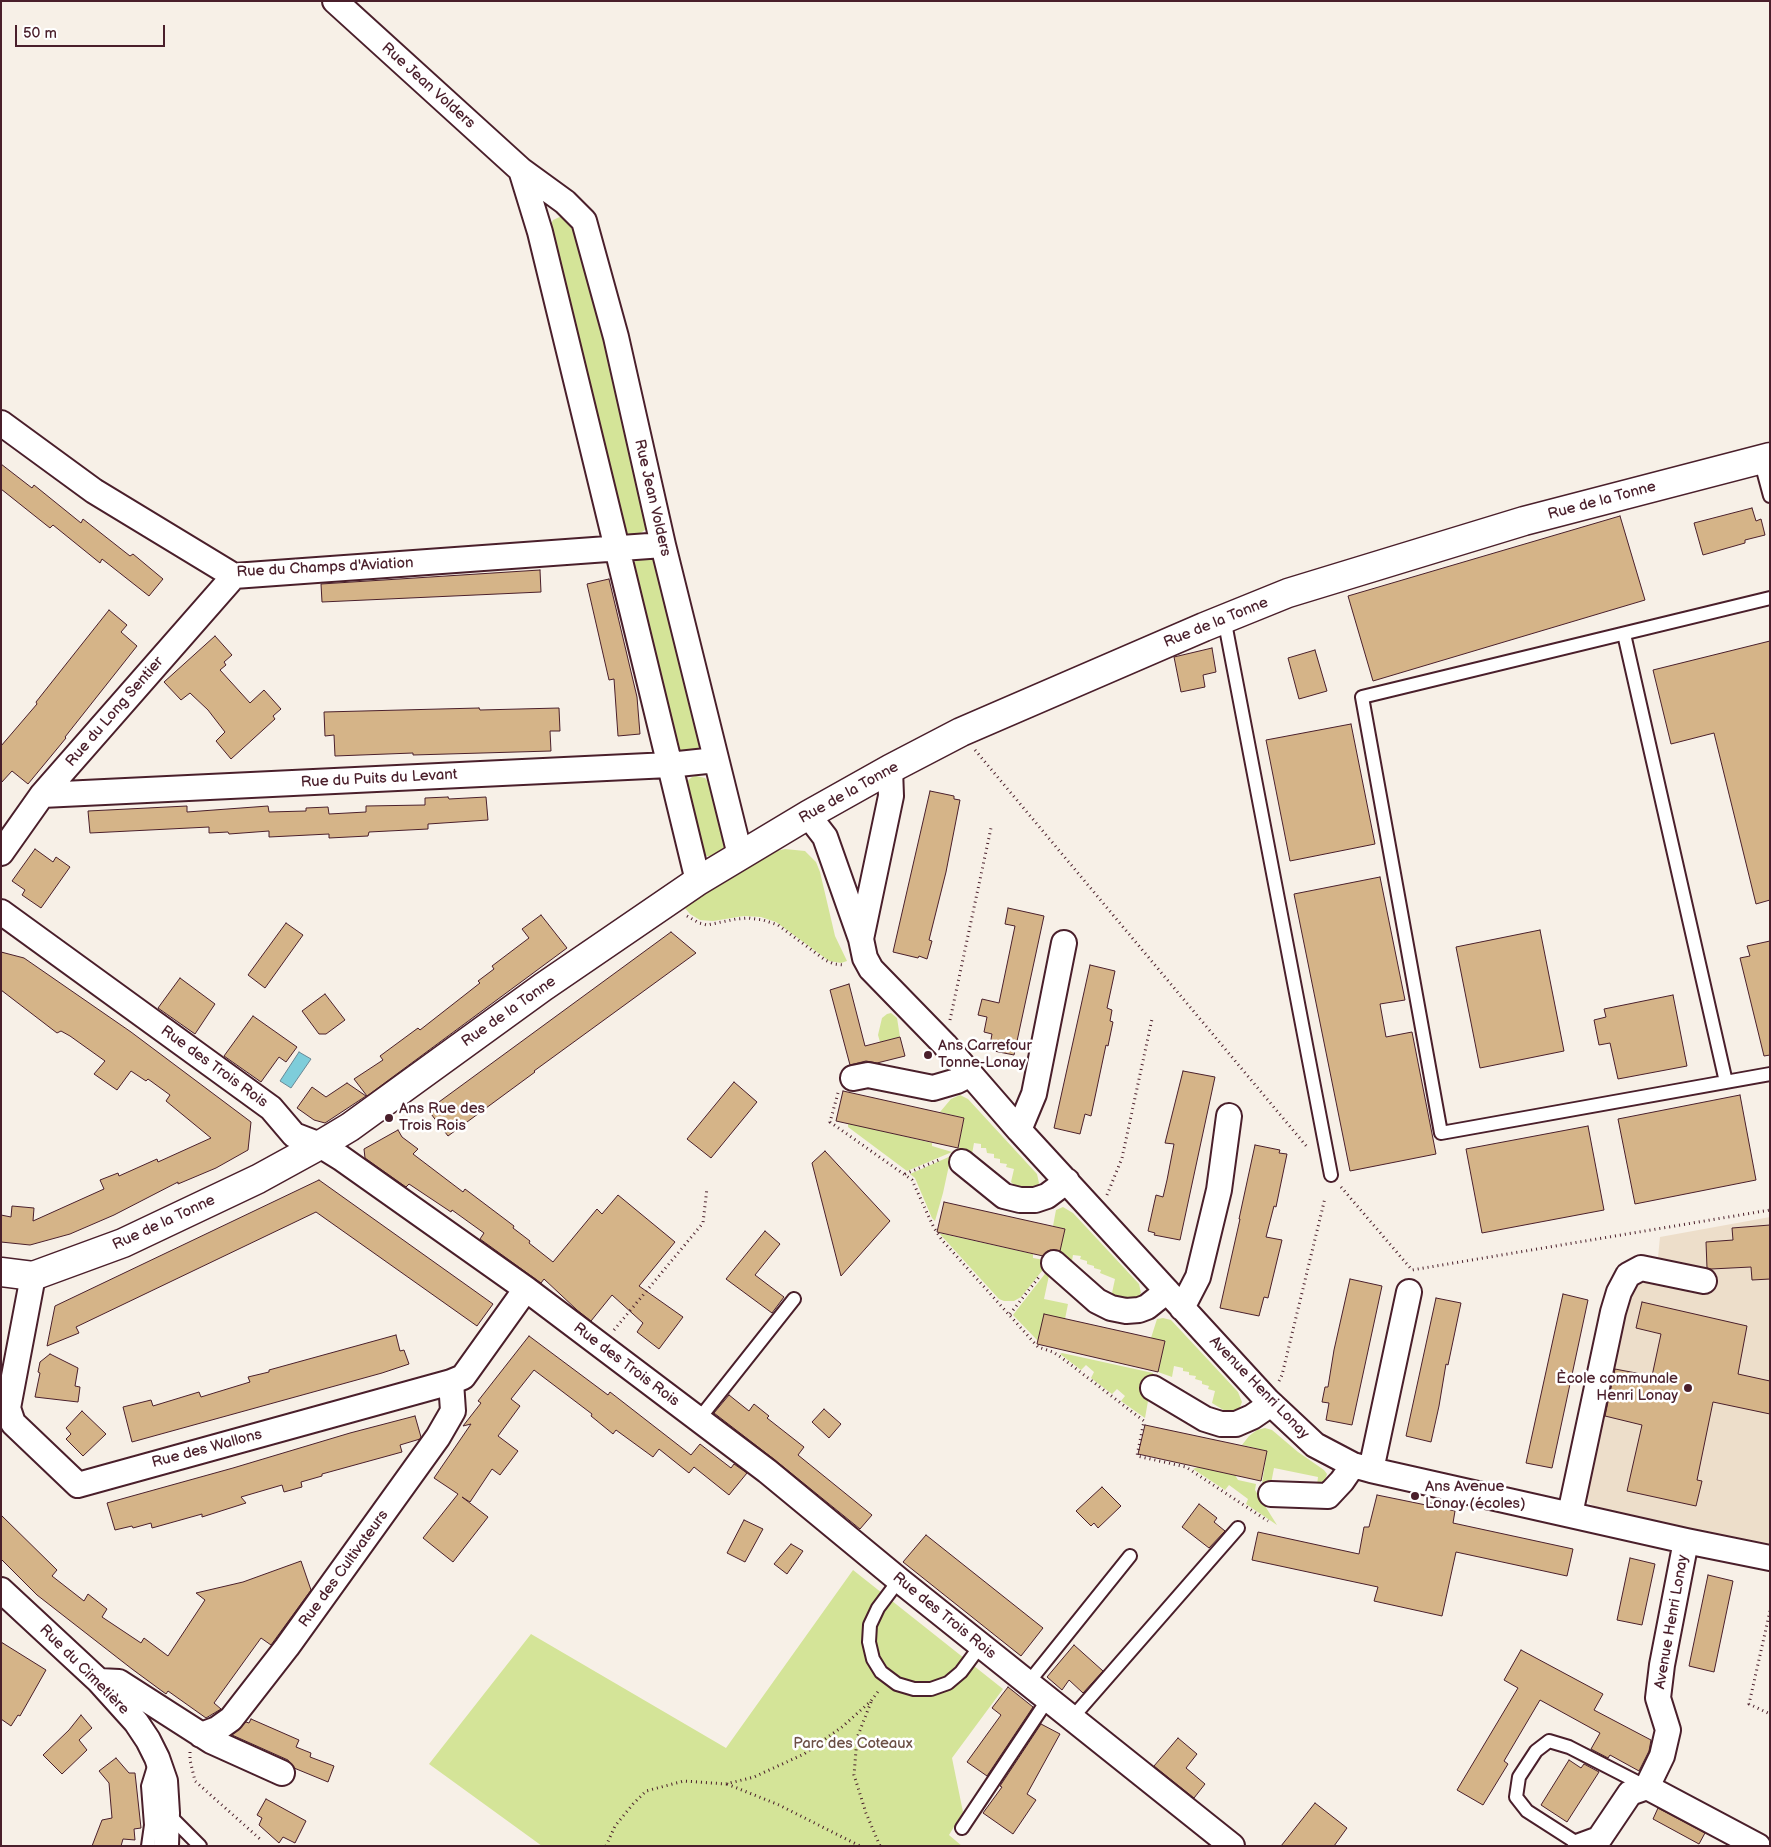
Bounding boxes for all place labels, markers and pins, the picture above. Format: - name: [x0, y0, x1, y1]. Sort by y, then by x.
- place label: Ans Carrefour Tonne-Lonay: [938, 1037, 1032, 1072]
- marker: Ans Carrefour Tonne-Lonay: [922, 1049, 934, 1061]
- place label: Ans Rue des Trois Rois: [399, 1100, 485, 1135]
- marker: Ans Rue des Trois Rois: [383, 1112, 395, 1124]
- place label: Ècole communale Henri Lonay: [1556, 1370, 1678, 1405]
- marker: Ècole communale Henri Lonay: [1682, 1382, 1694, 1394]
- place label: Ans Avenue Lonay (écoles): [1425, 1478, 1526, 1513]
- marker: Ans Avenue Lonay (écoles): [1409, 1490, 1421, 1502]

